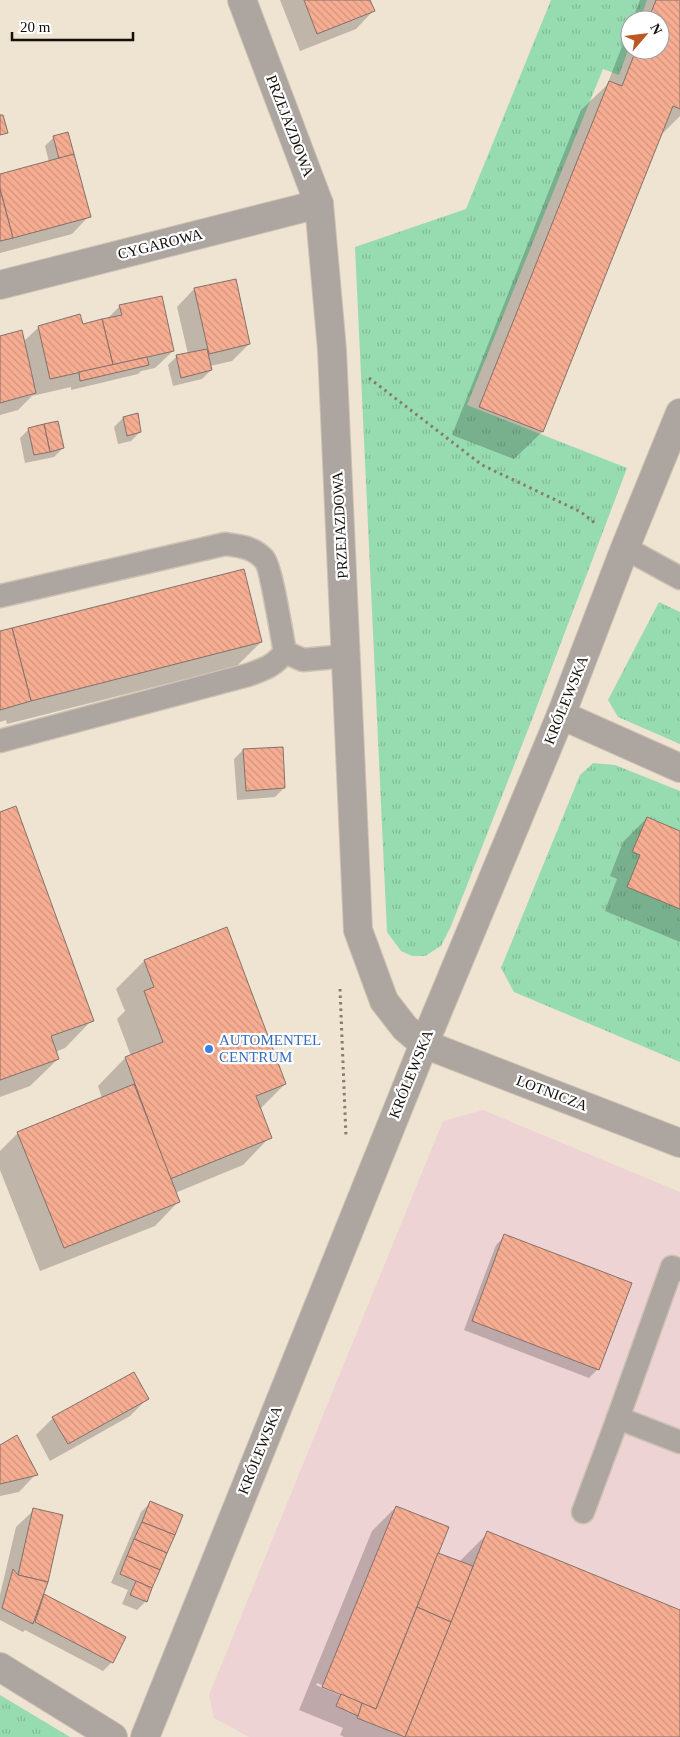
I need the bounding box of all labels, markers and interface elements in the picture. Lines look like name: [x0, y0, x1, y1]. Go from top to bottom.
scale bar: [12, 10, 134, 42]
north arrow: [620, 10, 670, 60]
text: 20 m: [20, 19, 51, 35]
text: N: [647, 21, 665, 37]
street label: PRZEJAZDOWA: [263, 73, 317, 179]
street label: CYGAROWA: [116, 226, 204, 262]
street label: PRZEJAZDOWA: [329, 471, 351, 579]
street label: KRÓLEWSKA: [541, 653, 591, 747]
street label: KRÓLEWSKA: [386, 1027, 436, 1121]
place label: AUTOMENTEL CENTRUM: [219, 1032, 321, 1065]
marker: AUTOMENTEL CENTRUM: [203, 1043, 215, 1055]
street label: LOTNICZA: [514, 1072, 590, 1114]
street label: KRÓLEWSKA: [235, 1403, 285, 1497]

